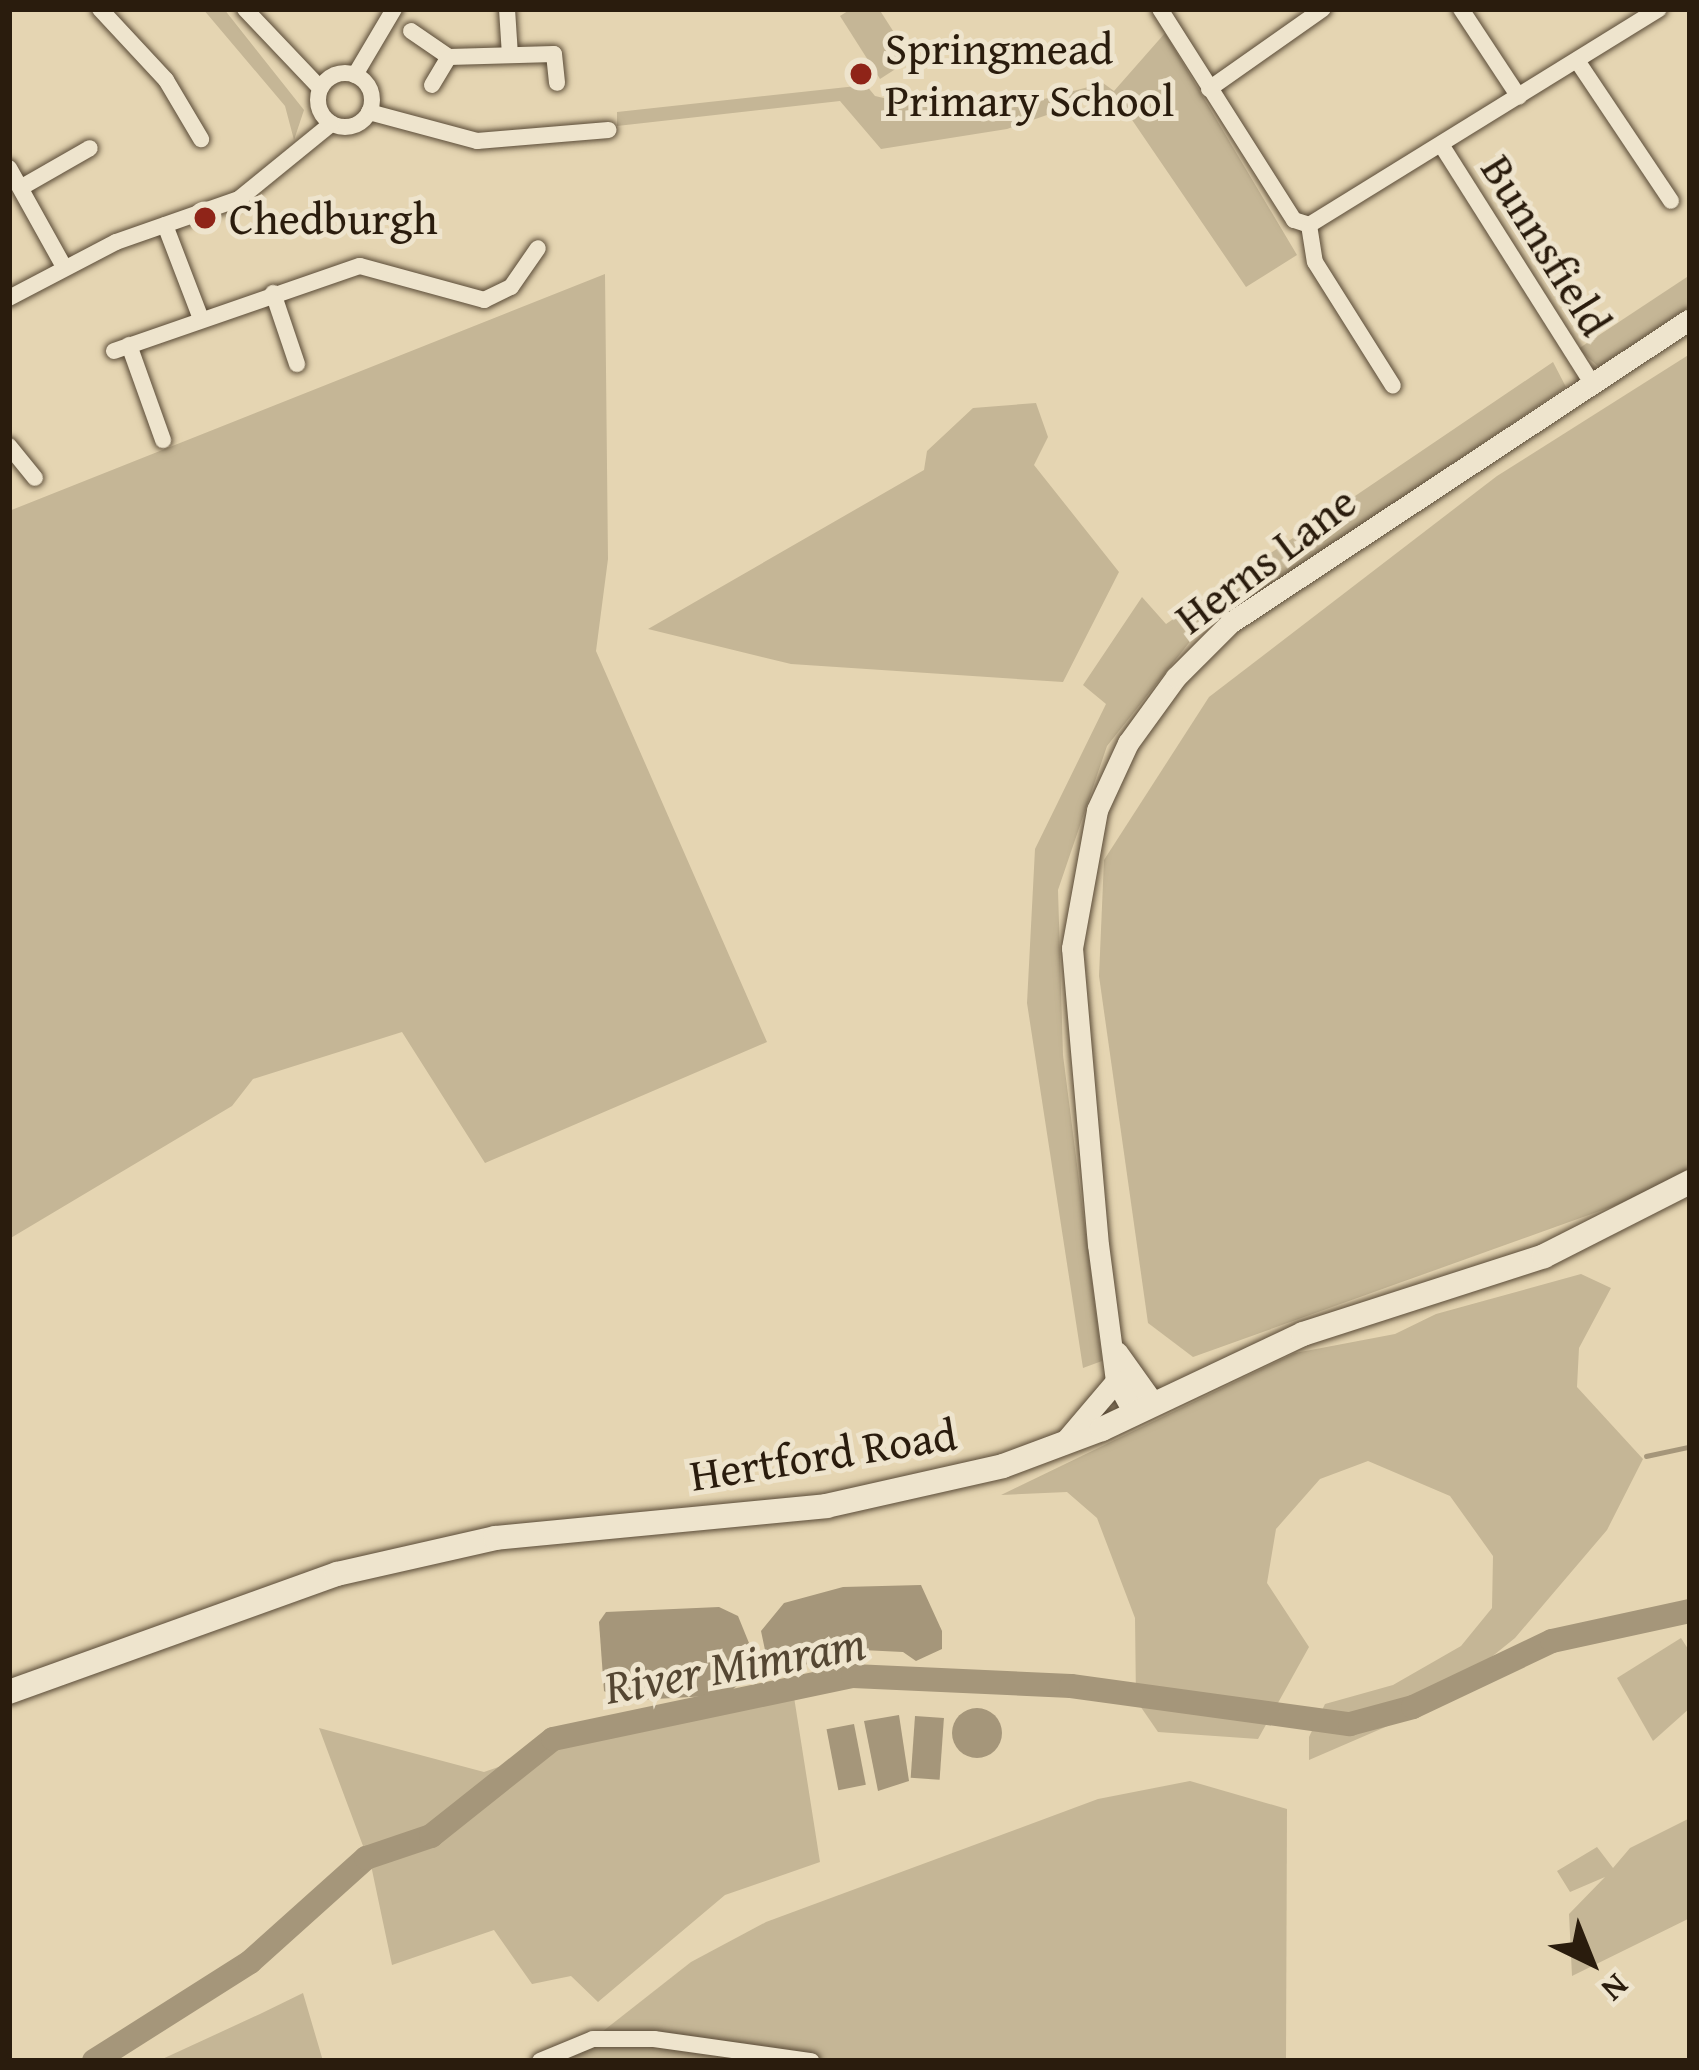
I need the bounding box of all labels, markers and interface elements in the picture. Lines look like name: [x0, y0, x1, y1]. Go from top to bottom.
place label: Springmead Primary School: [885, 21, 1174, 127]
marker: Springmead Primary School: [848, 61, 874, 87]
street label: Bunnsfield: [1470, 145, 1624, 345]
place label: Chedburgh: [229, 191, 438, 245]
marker: Chedburgh: [192, 205, 218, 231]
street label: Herns Lane: [1164, 474, 1366, 644]
street label: Hertford Road: [686, 1406, 960, 1502]
water label: River Mimram: [600, 1613, 870, 1715]
north arrow: [1531, 1902, 1651, 2022]
text: N: [1591, 1963, 1640, 2013]

